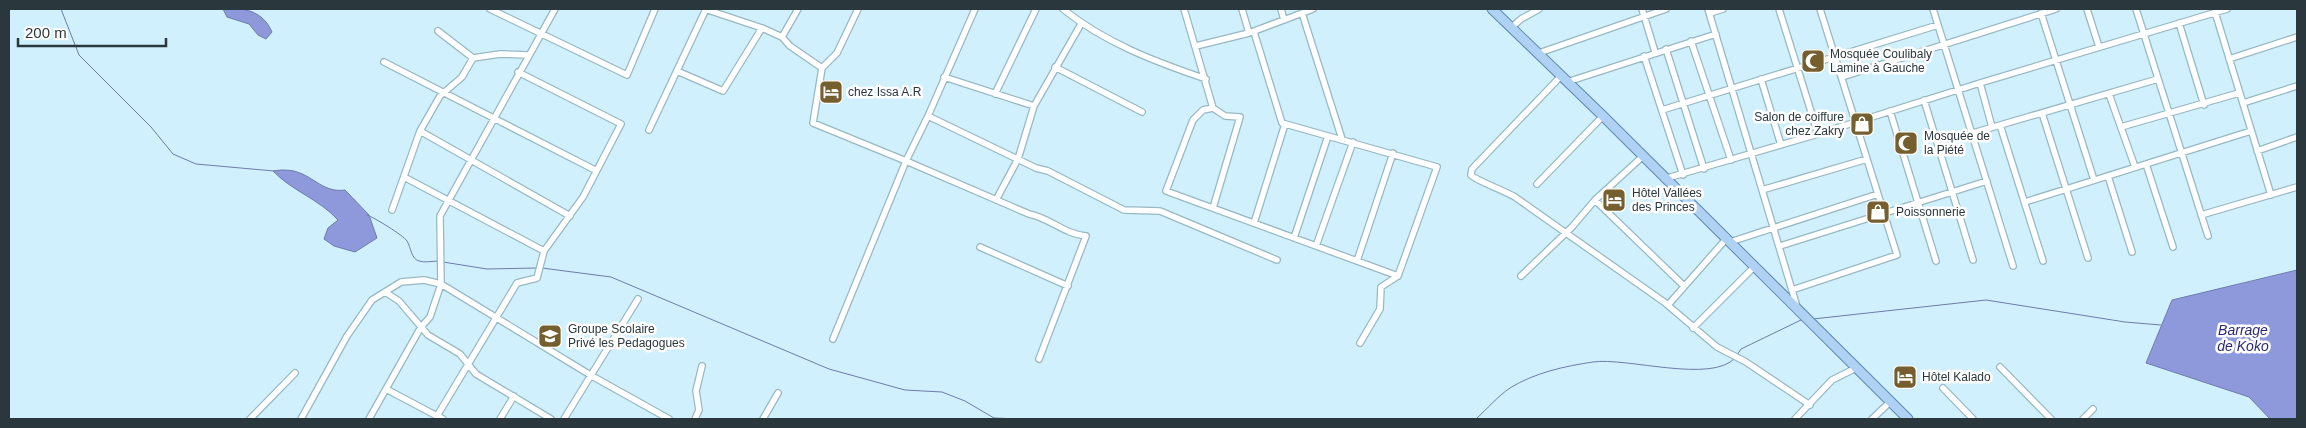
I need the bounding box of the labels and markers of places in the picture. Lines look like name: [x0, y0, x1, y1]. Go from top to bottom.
place label: Mosquée Coulibaly Lamine à Gauche: [1830, 47, 1932, 75]
mosque icon: Mosquée Coulibaly Lamine à Gauche: [1800, 48, 1826, 74]
hotel icon: chez Issa A.R: [818, 79, 844, 105]
place label: chez Issa A.R: [848, 85, 922, 99]
place label: Salon de coiffure chez Zakry: [1754, 110, 1844, 138]
shop icon: Salon de coiffure chez Zakry: [1849, 111, 1875, 137]
place label: Mosquée de la Piété: [1924, 129, 1990, 157]
mosque icon: Mosquée de la Piété: [1893, 130, 1919, 156]
place label: Hôtel Vallées des Princes: [1632, 186, 1702, 214]
hotel icon: Hôtel Vallées des Princes: [1601, 187, 1627, 213]
shop icon: Poissonnerie: [1865, 199, 1891, 225]
place label: Poissonnerie: [1896, 205, 1966, 219]
place label: Groupe Scolaire Privé les Pedagogues: [568, 322, 685, 350]
school or university icon: Groupe Scolaire Privé les Pedagogues: [537, 323, 563, 349]
hotel icon: Hôtel Kalado: [1892, 364, 1918, 390]
place label: Hôtel Kalado: [1922, 370, 1991, 384]

